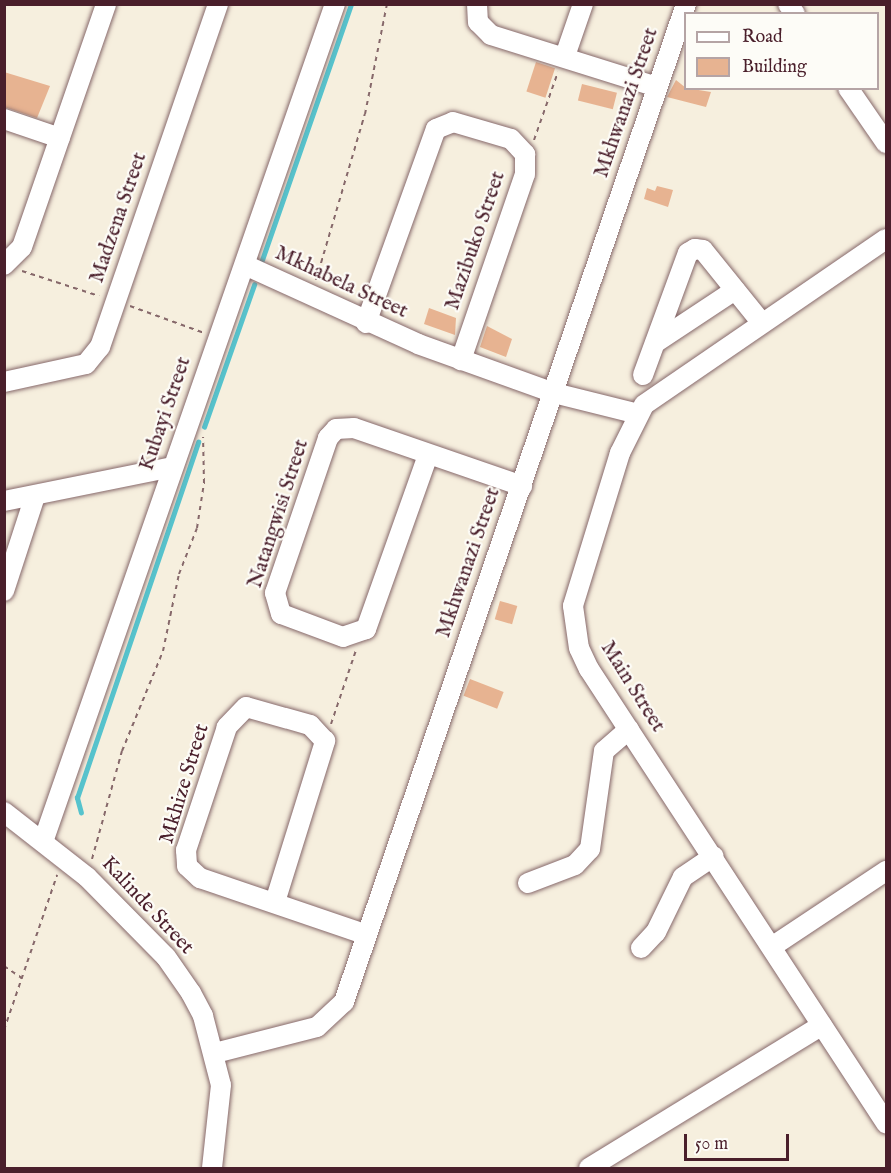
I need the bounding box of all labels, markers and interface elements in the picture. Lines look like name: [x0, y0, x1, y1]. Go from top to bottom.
legend: [684, 12, 879, 90]
street label: Mkhwanazi Street: [590, 25, 664, 181]
text: Road: [742, 26, 783, 49]
text: Building: [742, 56, 807, 79]
street label: Madzena Street: [85, 149, 153, 287]
street label: Mazibuko Street: [440, 168, 512, 314]
street label: Mkhabela Street: [271, 241, 411, 325]
street label: Kubayi Street: [135, 354, 197, 474]
street label: Natangwisi Street: [243, 436, 315, 592]
street label: Mkhwanazi Street: [432, 485, 506, 641]
street label: Main Street: [594, 637, 670, 737]
street label: Mkhize Street: [155, 721, 215, 847]
street label: Kalinde Street: [95, 852, 199, 960]
scale bar: [687, 1122, 792, 1160]
text: 50 m: [695, 1133, 728, 1156]

